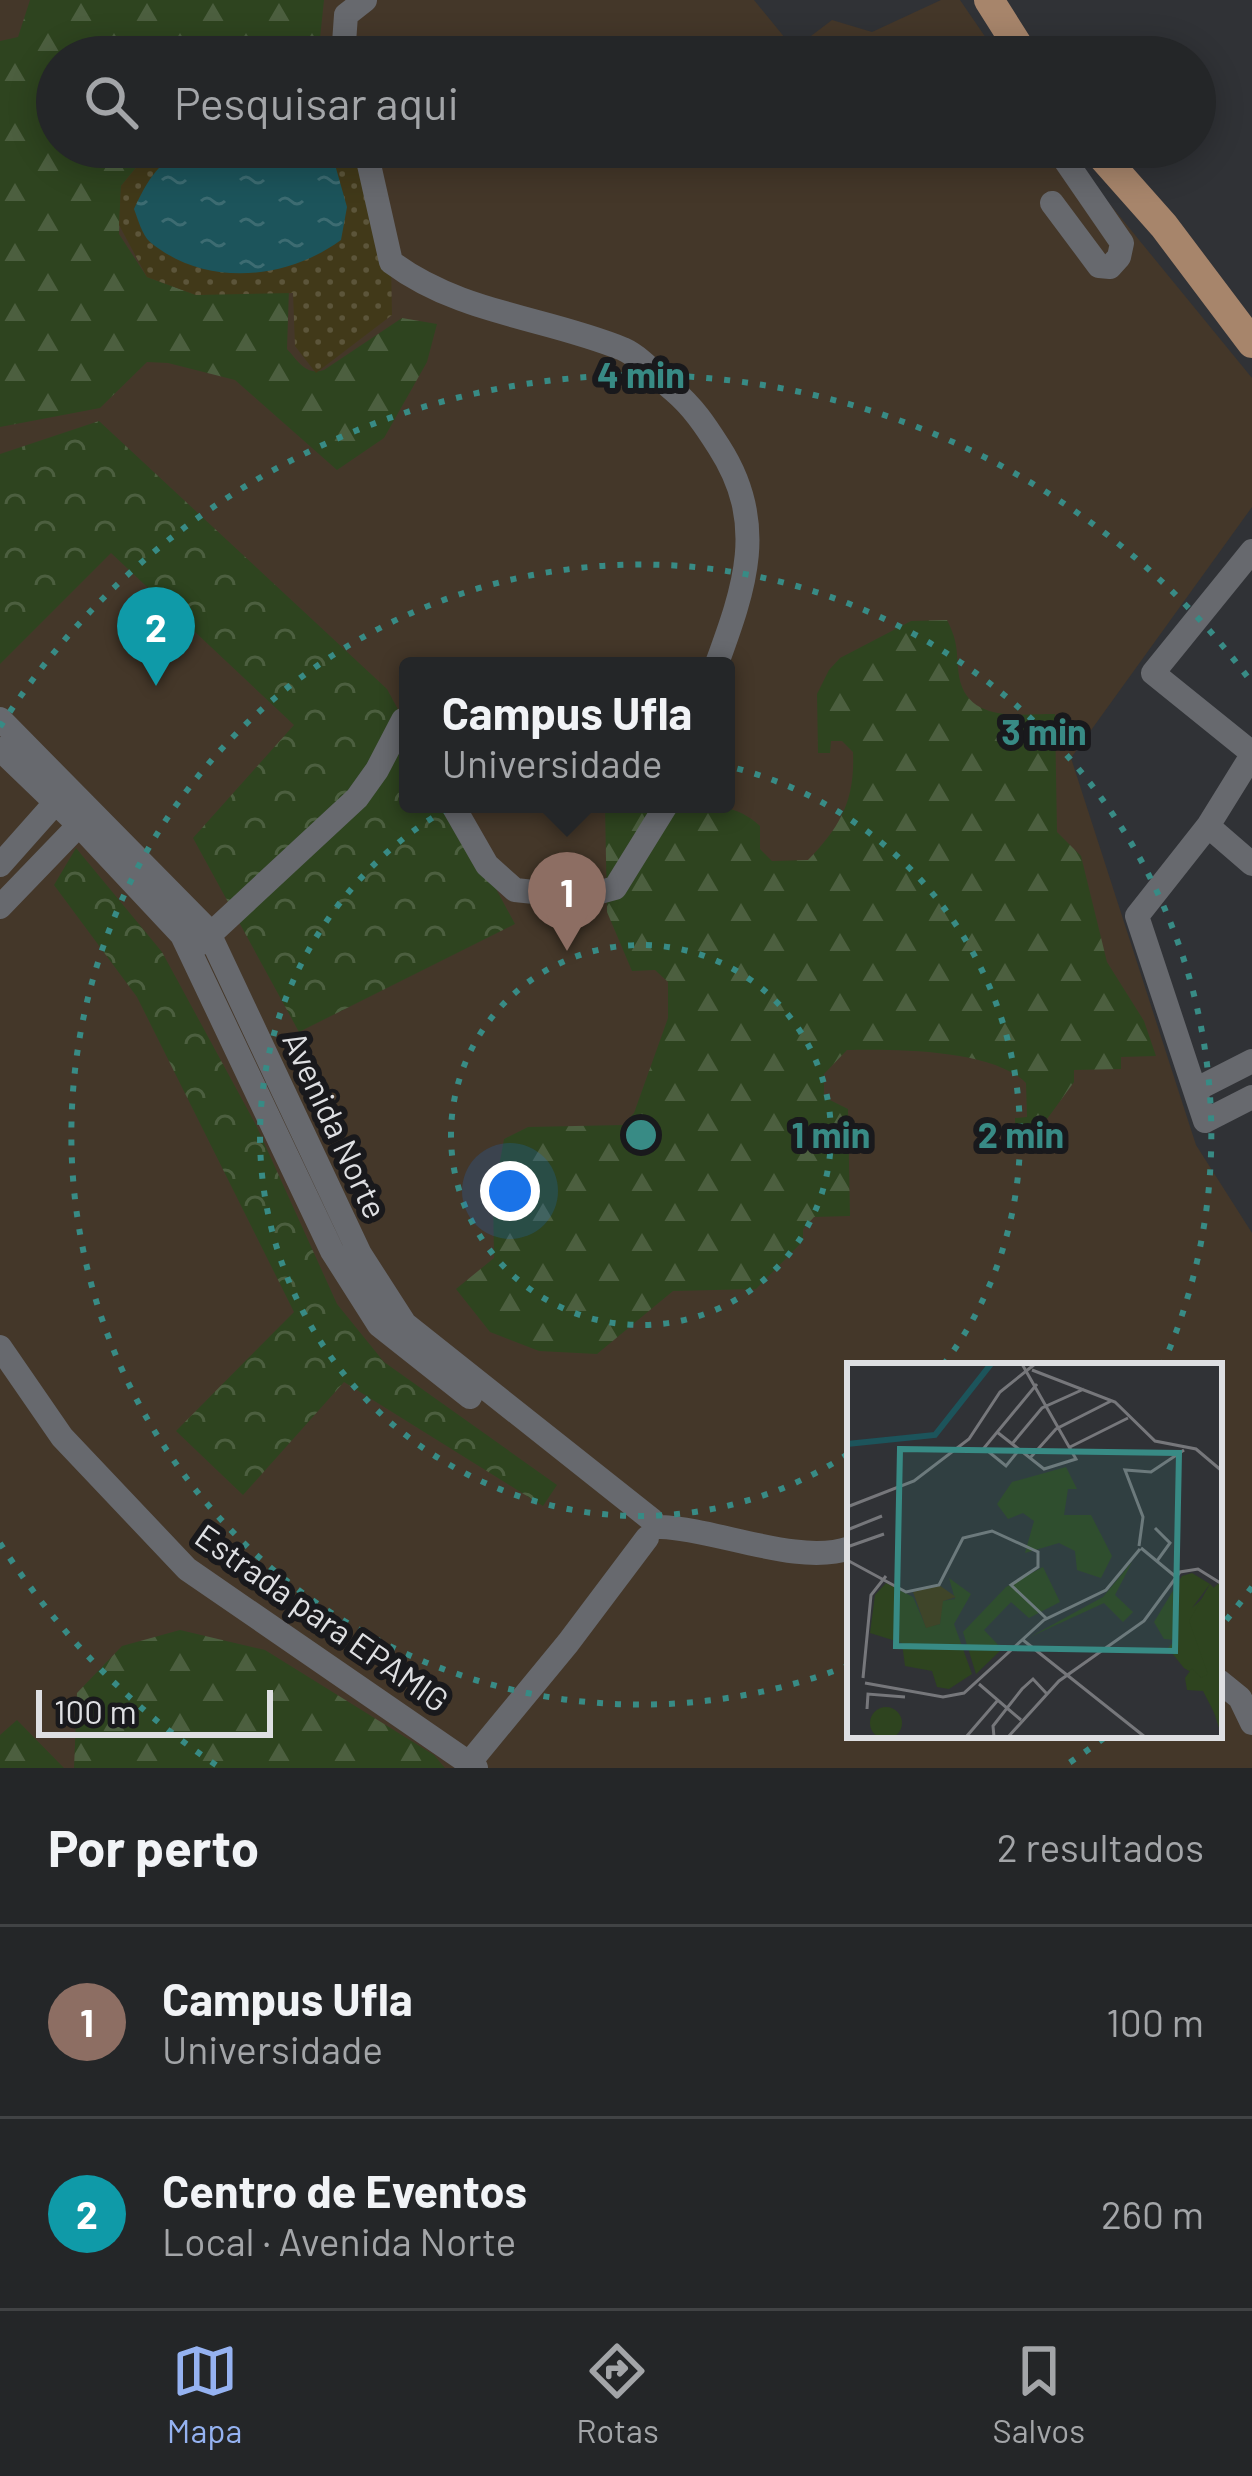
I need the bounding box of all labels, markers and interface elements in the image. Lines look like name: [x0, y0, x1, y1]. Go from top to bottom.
search box: [36, 36, 1216, 168]
icon: search: [78, 69, 144, 135]
text: Pesquisar aqui: [174, 75, 459, 129]
text: 4 min: [597, 352, 685, 395]
pin: 2: [117, 587, 195, 686]
popup: [399, 657, 735, 813]
text: Campus Ufla: [442, 685, 692, 739]
text: 3 min: [1001, 709, 1087, 752]
text: Universidade: [442, 739, 663, 786]
pin: 1: [528, 852, 606, 951]
street label: Avenida Norte: [275, 1025, 397, 1224]
text: 1 min: [792, 1112, 870, 1155]
text: 2 min: [978, 1112, 1064, 1155]
centre of rings: [620, 1114, 662, 1156]
your location: [480, 1161, 540, 1221]
inset map: [847, 1363, 1222, 1738]
street label: Estrada para EPAMIG: [188, 1515, 457, 1720]
scale bar: [36, 1684, 273, 1737]
text: 100 m: [54, 1691, 137, 1731]
text: Por perto: [48, 1816, 259, 1877]
text: 2 resultados: [997, 1823, 1204, 1870]
text: Campus Ufla: [162, 1971, 413, 2025]
text: 1: [80, 1998, 94, 2045]
text: 100 m: [1106, 1998, 1204, 2045]
text: Universidade: [162, 2025, 383, 2072]
text: Centro de Eventos: [162, 2163, 527, 2217]
text: 2: [76, 2190, 98, 2237]
text: 260 m: [1101, 2190, 1204, 2237]
text: Local · Avenida Norte: [162, 2217, 516, 2264]
tab: Mapa: [167, 2338, 242, 2450]
tab: Rotas: [576, 2338, 659, 2450]
tab: Salvos: [992, 2338, 1085, 2450]

